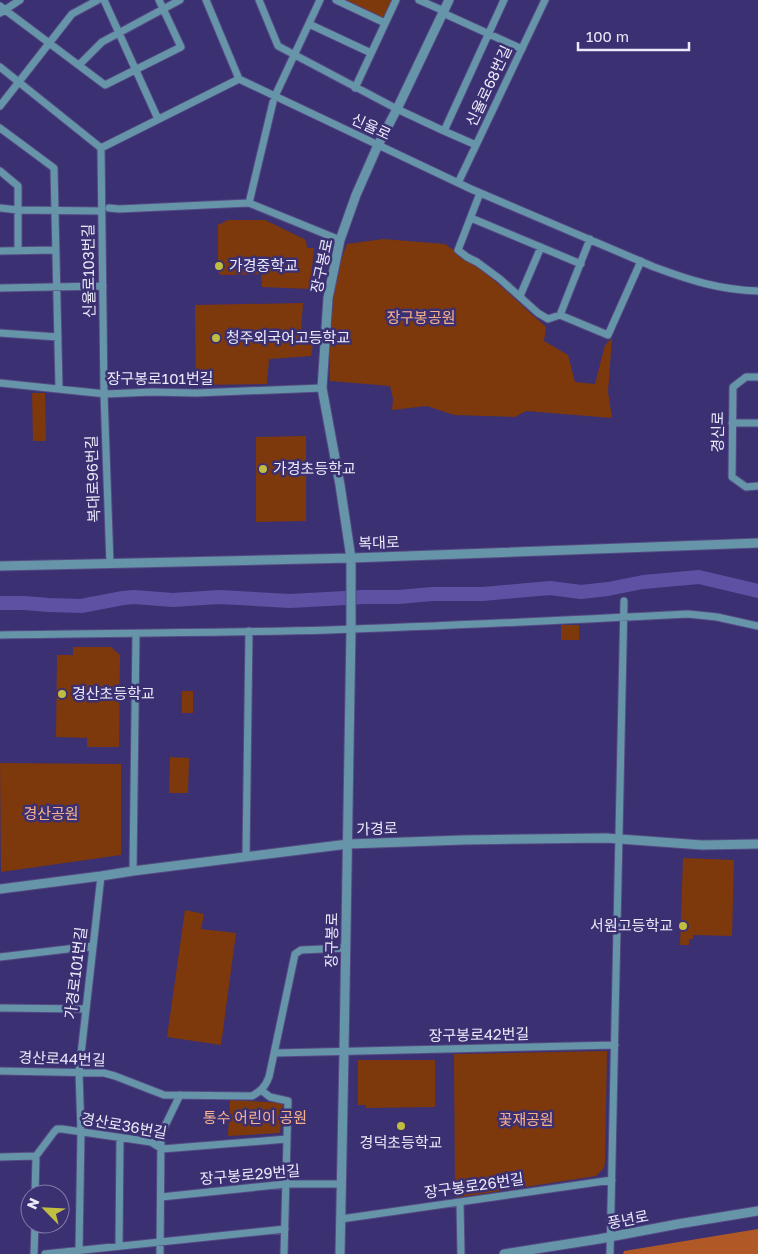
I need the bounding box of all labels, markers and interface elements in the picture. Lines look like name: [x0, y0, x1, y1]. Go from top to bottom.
scale bar: [578, 20, 689, 52]
text: 100 m: [586, 27, 629, 45]
street label: 신율로68번길: [462, 42, 515, 129]
street label: 신율로: [349, 109, 394, 143]
street label: 신율로103번길: [78, 224, 98, 318]
street label: 장구봉로: [306, 237, 336, 295]
place label: 가경중학교: [229, 256, 298, 274]
marker: 가경중학교: [213, 260, 225, 272]
park label: 장구봉공원: [386, 308, 456, 326]
place label: 청주외국어고등학교: [226, 328, 350, 346]
marker: 청주외국어고등학교: [210, 332, 222, 344]
street label: 장구봉로101번길: [107, 369, 213, 387]
street label: 경신로: [708, 411, 726, 453]
street label: 복대로96번길: [81, 435, 103, 523]
place label: 가경초등학교: [273, 459, 356, 477]
marker: 가경초등학교: [257, 463, 269, 475]
street label: 복대로: [358, 532, 400, 552]
place label: 경산초등학교: [72, 684, 155, 702]
marker: 경산초등학교: [56, 688, 68, 700]
park label: 경산공원: [23, 804, 79, 822]
street label: 가경로: [356, 818, 398, 838]
street label: 장구봉로: [322, 912, 340, 968]
place label: 서원고등학교: [590, 916, 673, 934]
marker: 서원고등학교: [677, 920, 689, 932]
street label: 가경로101번길: [60, 926, 90, 1020]
street label: 장구봉로42번길: [429, 1024, 529, 1044]
street label: 경산로44번길: [18, 1047, 106, 1069]
park label: 통수 어린이 공원: [203, 1108, 307, 1126]
street label: 경산로36번길: [80, 1109, 169, 1141]
park label: 꽃재공원: [498, 1110, 554, 1128]
marker: 경덕초등학교: [395, 1120, 407, 1132]
place label: 경덕초등학교: [360, 1133, 442, 1151]
street label: 장구봉로29번길: [199, 1161, 301, 1187]
street label: 장구봉로26번길: [423, 1169, 525, 1201]
north arrow: [20, 1184, 70, 1234]
text: N: [23, 1195, 43, 1212]
street label: 풍년로: [606, 1206, 650, 1232]

